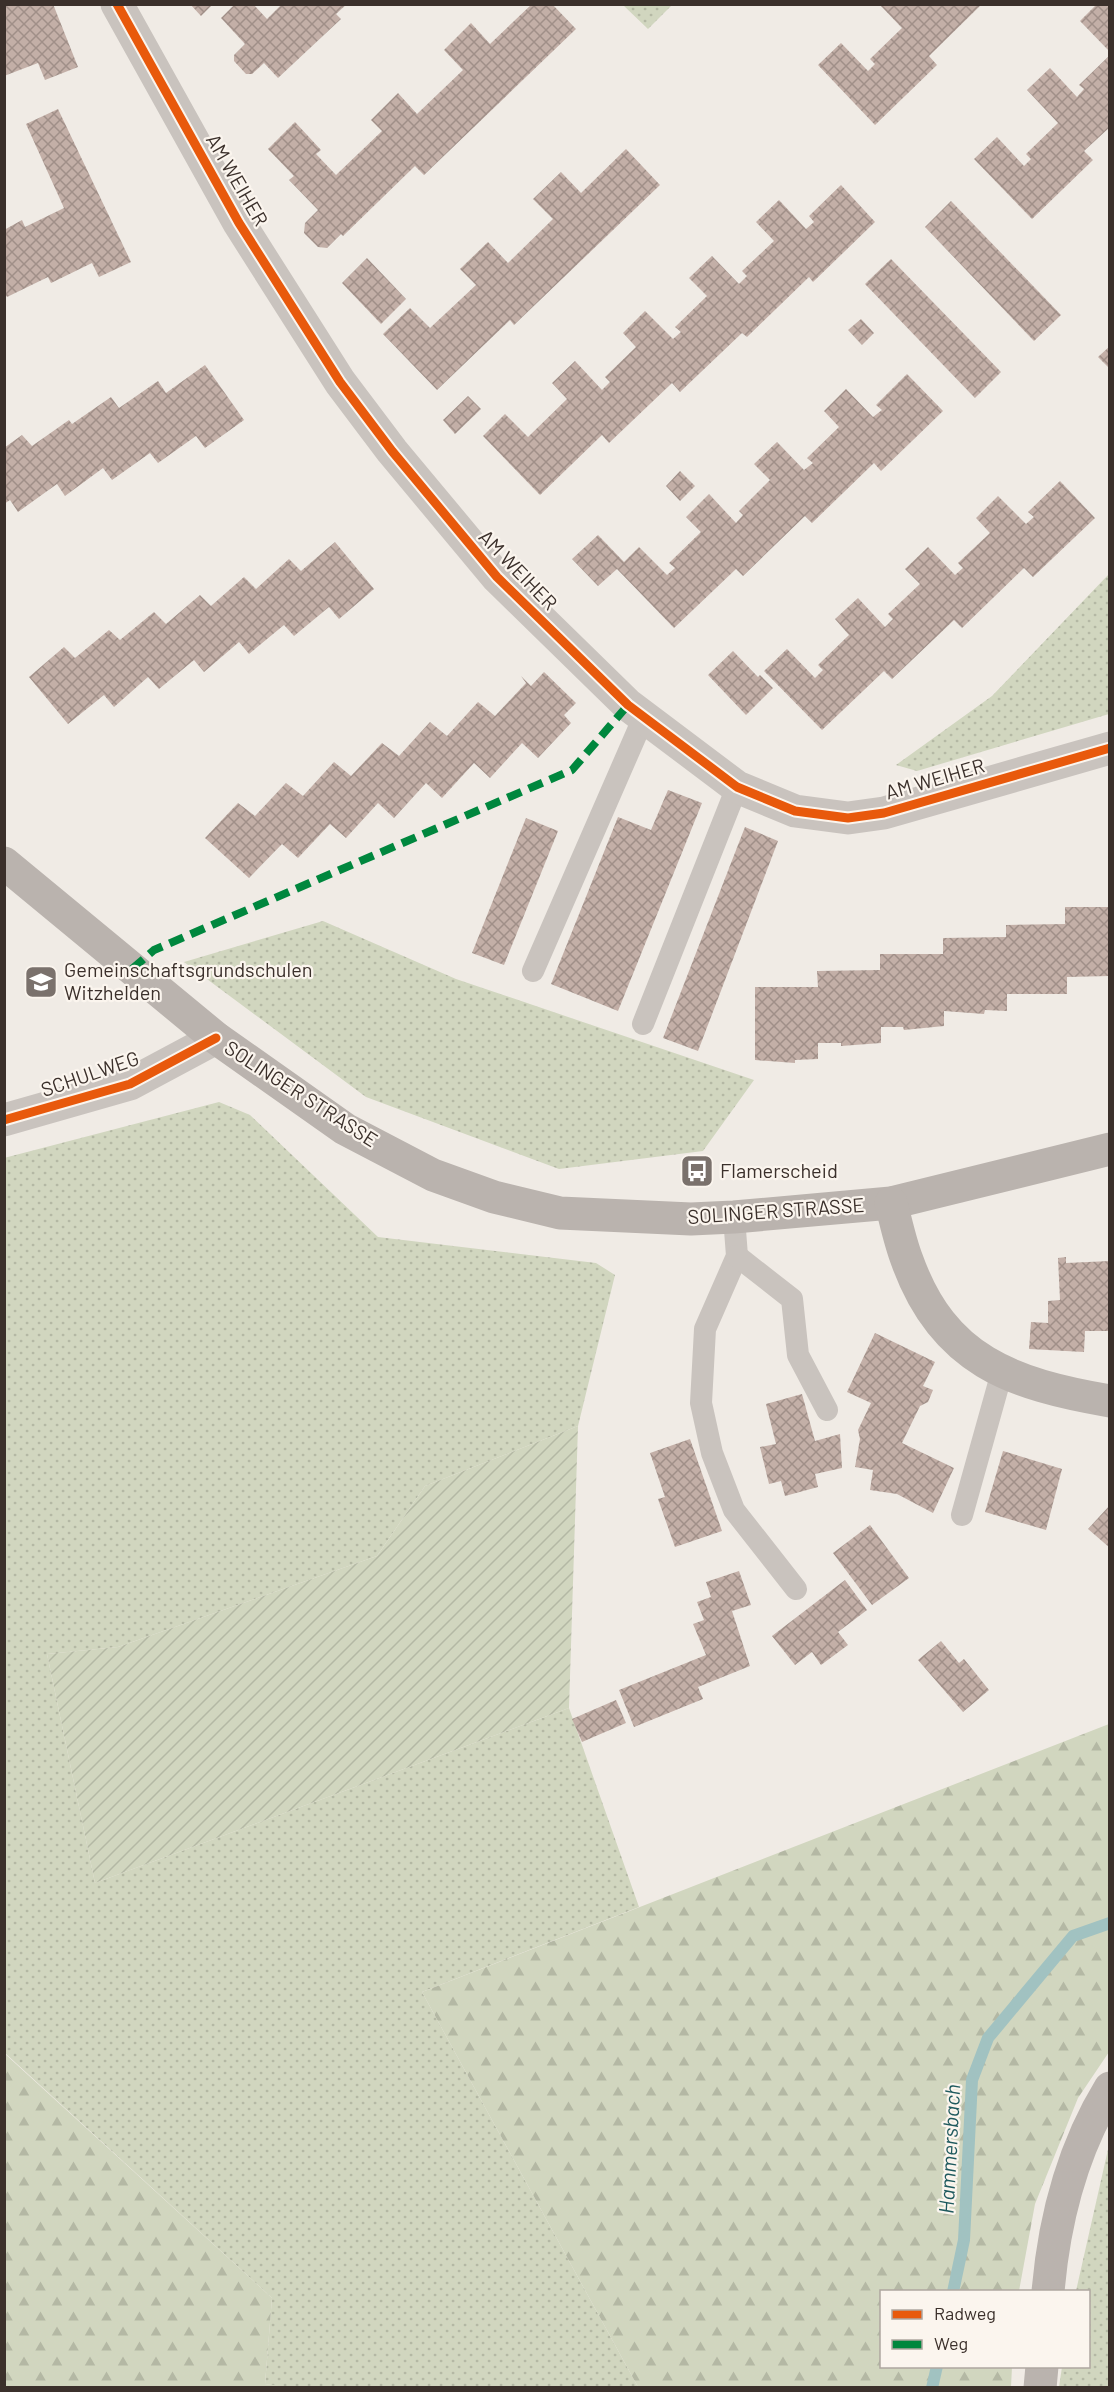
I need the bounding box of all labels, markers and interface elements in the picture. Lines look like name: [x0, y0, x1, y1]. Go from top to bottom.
street label: AM WEIHER: [202, 129, 274, 230]
street label: AM WEIHER: [475, 524, 563, 614]
street label: AM WEIHER: [882, 752, 987, 804]
place label: Gemeinschaftsgrundschulen Witzhelden: [64, 957, 313, 1004]
school or university icon: Gemeinschaftsgrundschulen Witzhelden: [23, 964, 59, 1000]
street label: SOLINGER STRASSE: [221, 1035, 382, 1152]
street label: SCHULWEG: [37, 1045, 142, 1101]
bus stop icon: Flamerscheid: [679, 1153, 715, 1189]
place label: Flamerscheid: [720, 1158, 838, 1182]
street label: SOLINGER STRASSE: [687, 1192, 865, 1228]
water label: Hammersbach: [933, 2083, 964, 2214]
legend: [880, 2290, 1090, 2368]
text: Radweg: [934, 2302, 996, 2324]
text: Weg: [934, 2332, 968, 2354]

